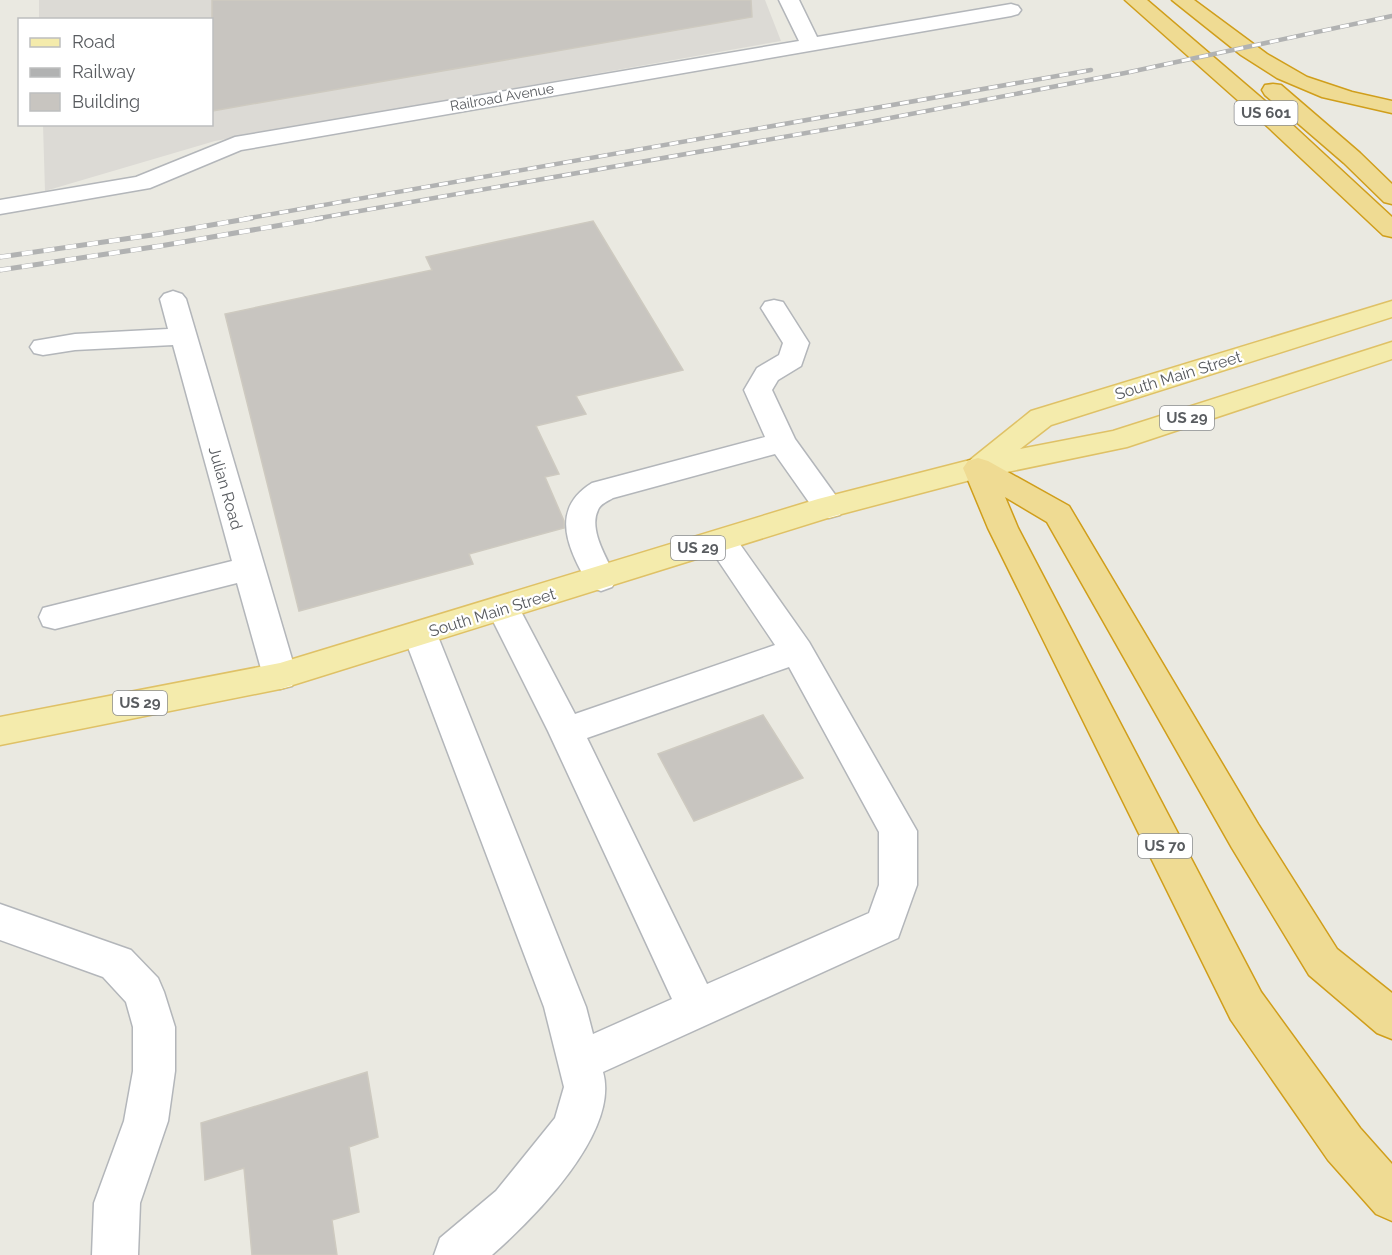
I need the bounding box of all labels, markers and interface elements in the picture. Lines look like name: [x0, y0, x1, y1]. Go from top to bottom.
legend: [18, 18, 213, 126]
text: Road: [72, 31, 115, 52]
text: Railway: [72, 61, 136, 82]
street label: Railroad Avenue: [449, 80, 555, 114]
text: Building: [72, 91, 140, 112]
road number: US 601: [1234, 101, 1298, 125]
street label: South Main Street: [1113, 347, 1244, 404]
road number: US 29: [1160, 406, 1214, 430]
street label: Julian Road: [205, 444, 246, 532]
road number: US 29: [671, 536, 725, 560]
street label: South Main Street: [427, 584, 558, 641]
road number: US 29: [113, 691, 167, 715]
road number: US 70: [1138, 834, 1192, 858]

